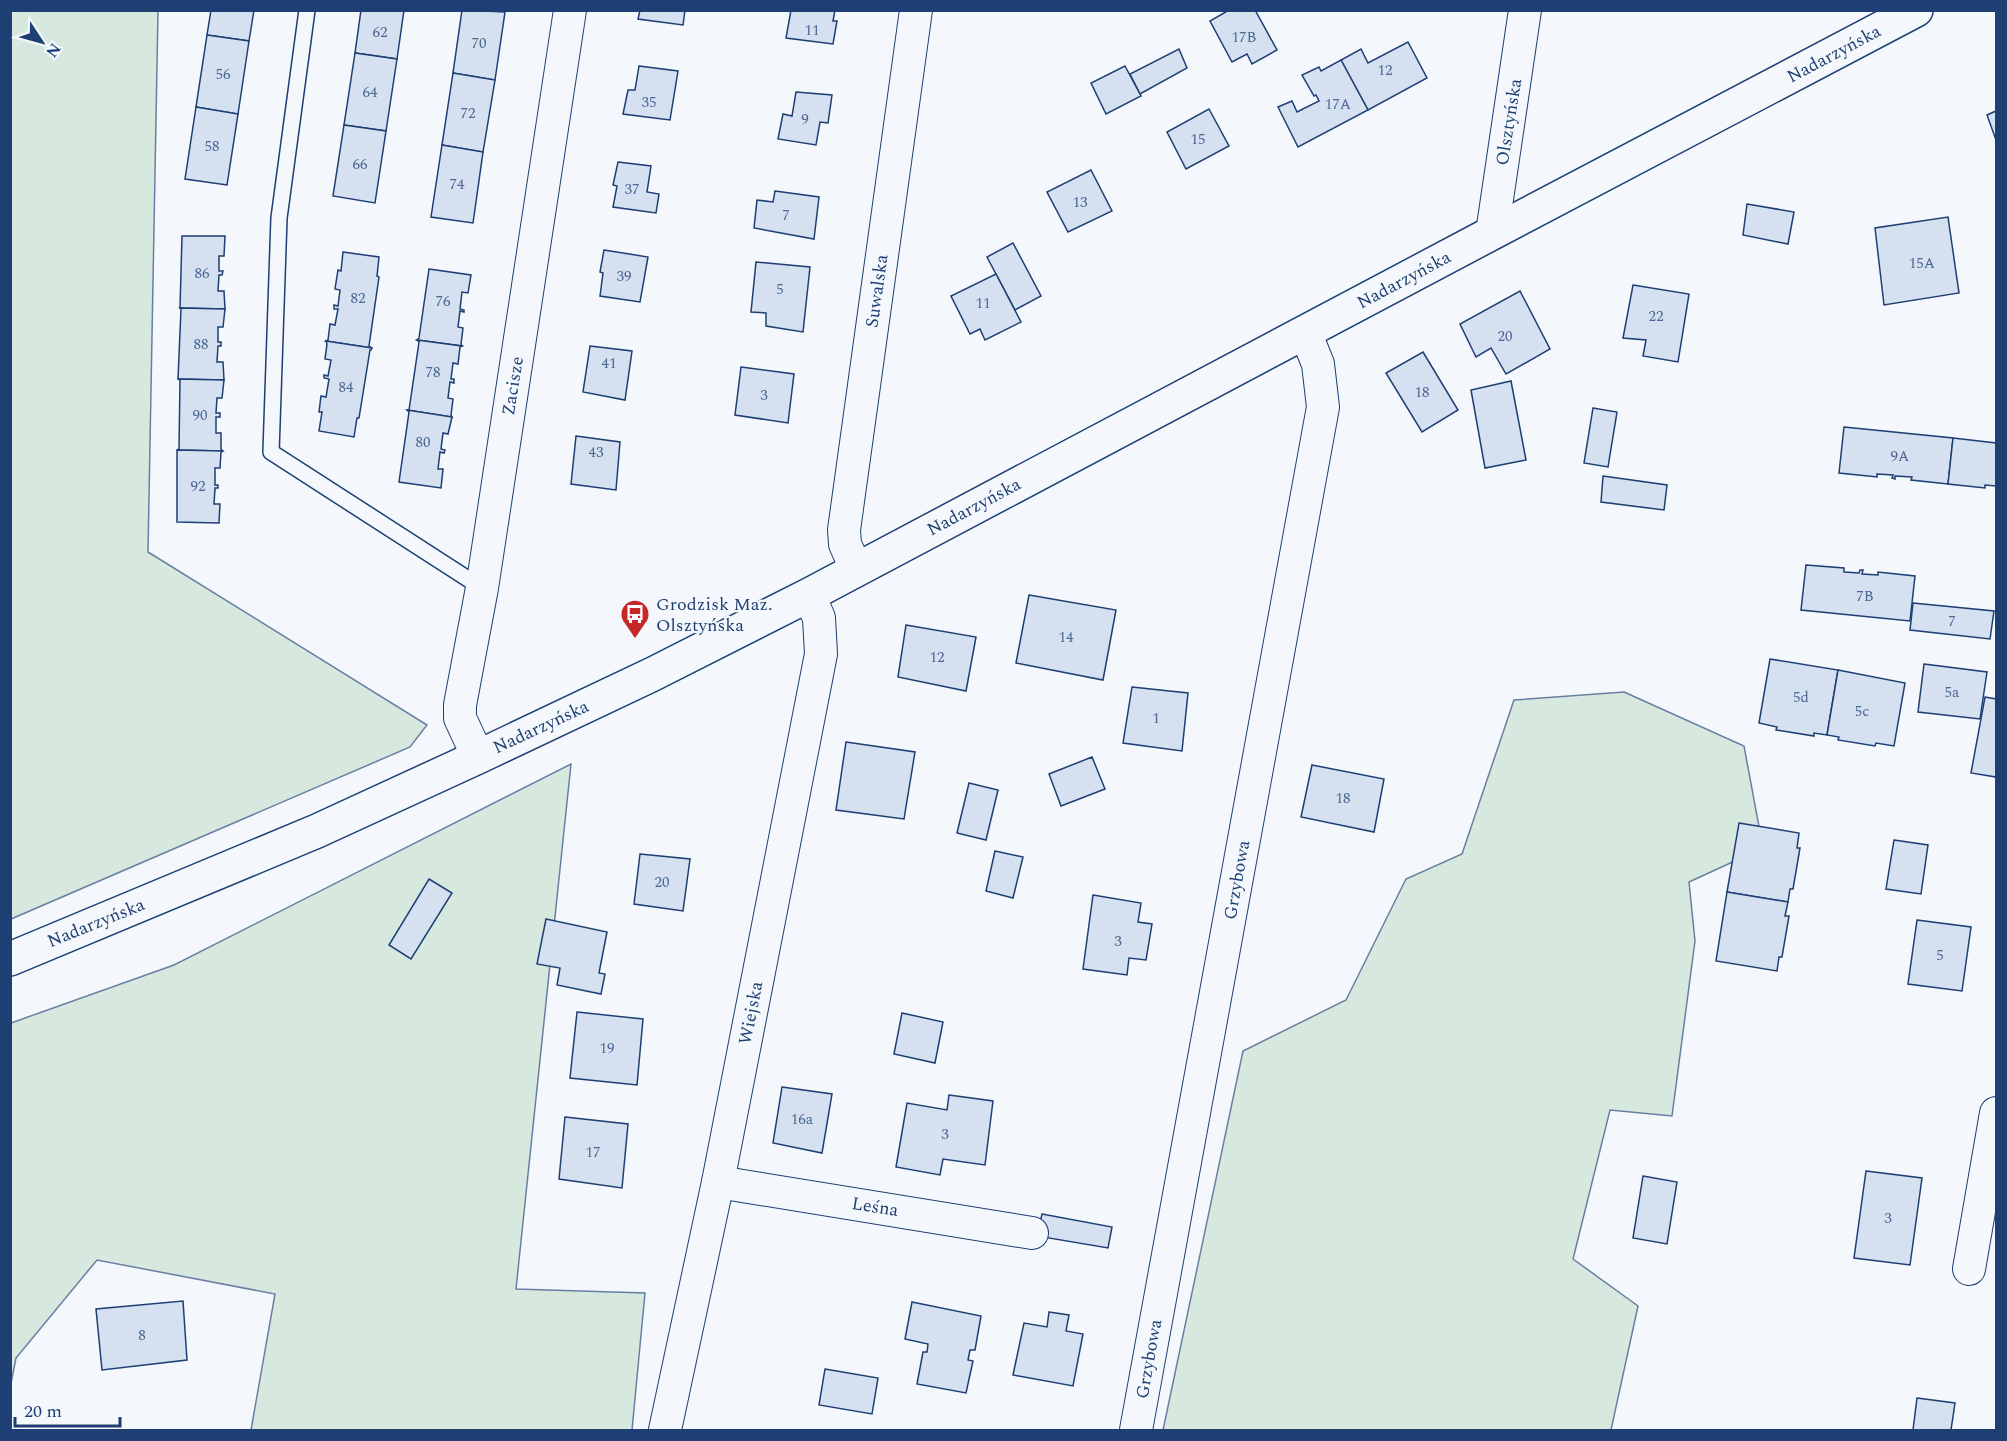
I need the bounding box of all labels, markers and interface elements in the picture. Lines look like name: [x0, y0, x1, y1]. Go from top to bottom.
north arrow: [12, 12, 72, 72]
street label: Nadarzyńska: [1782, 18, 1886, 90]
house number: 11: [804, 19, 820, 42]
house number: 62: [372, 21, 388, 44]
house number: 17B: [1232, 26, 1257, 49]
house number: 70: [471, 32, 487, 55]
text: N: [40, 38, 67, 63]
house number: 12: [1377, 59, 1393, 82]
house number: 56: [215, 63, 231, 86]
street label: Olsztyńska: [1489, 76, 1529, 168]
house number: 64: [362, 81, 378, 104]
house number: 35: [641, 91, 657, 114]
house number: 17A: [1325, 93, 1351, 116]
house number: 72: [460, 102, 476, 125]
house number: 9: [801, 108, 809, 131]
house number: 15: [1190, 128, 1206, 151]
house number: 58: [204, 135, 220, 158]
house number: 66: [352, 153, 368, 176]
house number: 74: [449, 173, 465, 196]
house number: 37: [624, 178, 640, 201]
house number: 13: [1072, 191, 1088, 214]
house number: 7: [782, 204, 790, 227]
street label: Nadarzyńska: [1352, 244, 1456, 316]
house number: 15A: [1909, 252, 1935, 275]
street label: Suwalska: [859, 253, 896, 329]
house number: 86: [194, 262, 210, 285]
house number: 39: [616, 265, 632, 288]
house number: 5: [776, 278, 784, 301]
house number: 82: [350, 287, 366, 310]
house number: 76: [435, 290, 451, 313]
house number: 11: [975, 292, 991, 315]
house number: 22: [1648, 305, 1664, 328]
house number: 20: [1497, 325, 1513, 348]
house number: 88: [193, 333, 209, 356]
house number: 41: [601, 352, 617, 375]
street label: Zacisze: [495, 355, 531, 417]
house number: 78: [425, 361, 441, 384]
house number: 84: [338, 376, 354, 399]
house number: 18: [1414, 381, 1430, 404]
house number: 3: [760, 384, 768, 407]
house number: 90: [192, 404, 208, 427]
house number: 80: [415, 431, 431, 454]
house number: 43: [588, 441, 604, 464]
house number: 9A: [1891, 445, 1909, 468]
street label: Nadarzyńska: [922, 471, 1026, 543]
house number: 92: [190, 475, 206, 498]
house number: 7B: [1856, 585, 1874, 608]
place label: Grodzisk Maz. Olsztyńska: [656, 591, 773, 639]
bus stop icon: Grodzisk Maz. Olsztyńska: [619, 598, 651, 640]
house number: 7: [1948, 610, 1956, 633]
house number: 14: [1058, 626, 1074, 649]
house number: 12: [929, 646, 945, 669]
house number: 5a: [1945, 681, 1960, 704]
house number: 5d: [1793, 686, 1809, 709]
street label: Nadarzyńska: [489, 693, 594, 761]
house number: 5c: [1855, 700, 1869, 723]
house number: 1: [1152, 707, 1160, 730]
house number: 18: [1335, 787, 1351, 810]
street label: Grzybowa: [1217, 838, 1257, 922]
house number: 20: [654, 871, 670, 894]
street label: Nadarzyńska: [43, 891, 149, 955]
house number: 3: [1114, 930, 1122, 953]
house number: 5: [1936, 944, 1944, 967]
street label: Wiejska: [732, 979, 770, 1047]
house number: 19: [599, 1037, 615, 1060]
house number: 16a: [791, 1108, 814, 1131]
house number: 3: [941, 1123, 949, 1146]
house number: 17: [585, 1141, 601, 1164]
street label: Leśna: [850, 1190, 901, 1224]
house number: 3: [1884, 1207, 1892, 1230]
street label: Grzybowa: [1129, 1317, 1169, 1401]
house number: 8: [138, 1324, 146, 1347]
scale bar: [15, 1390, 120, 1428]
text: 20 m: [24, 1398, 62, 1425]

